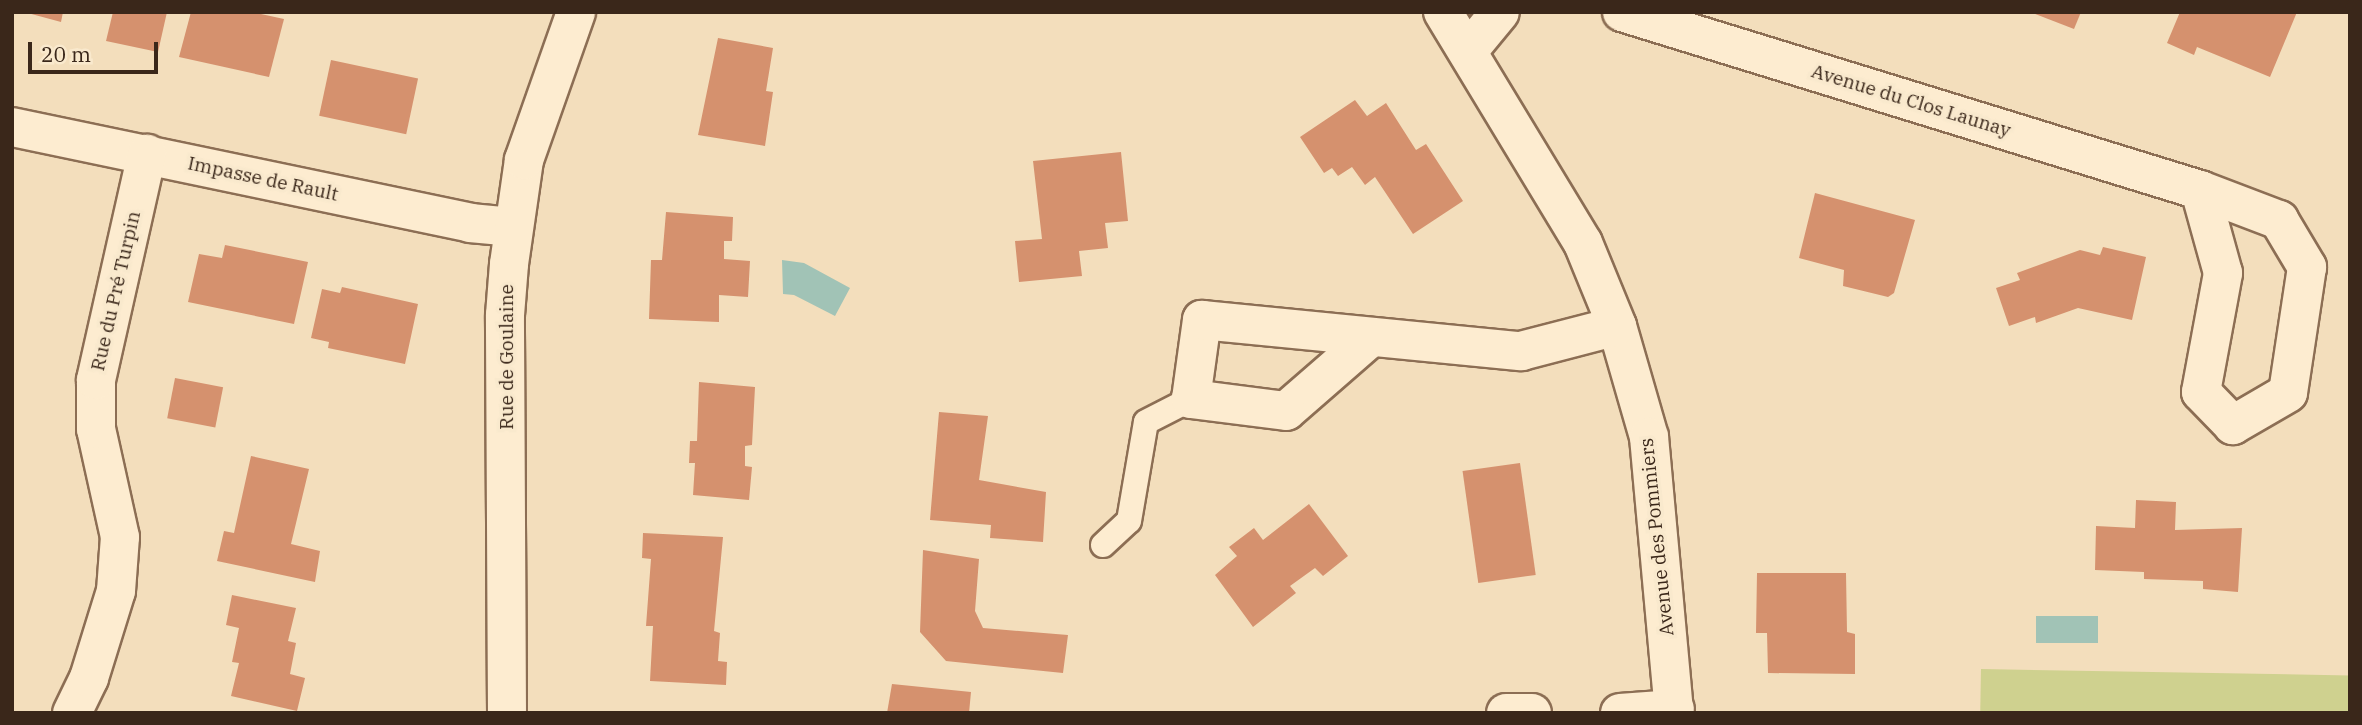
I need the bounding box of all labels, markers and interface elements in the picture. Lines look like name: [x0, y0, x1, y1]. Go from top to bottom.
scale bar: [32, 28, 161, 72]
text: 20 m: [41, 40, 91, 68]
street label: Avenue du Clos Launay: [1809, 60, 2013, 142]
street label: Impasse de Rault: [186, 152, 340, 206]
street label: Rue du Pré Turpin: [87, 209, 145, 373]
street label: Rue de Goulaine: [496, 284, 518, 430]
street label: Avenue des Pommiers: [1635, 437, 1679, 637]

